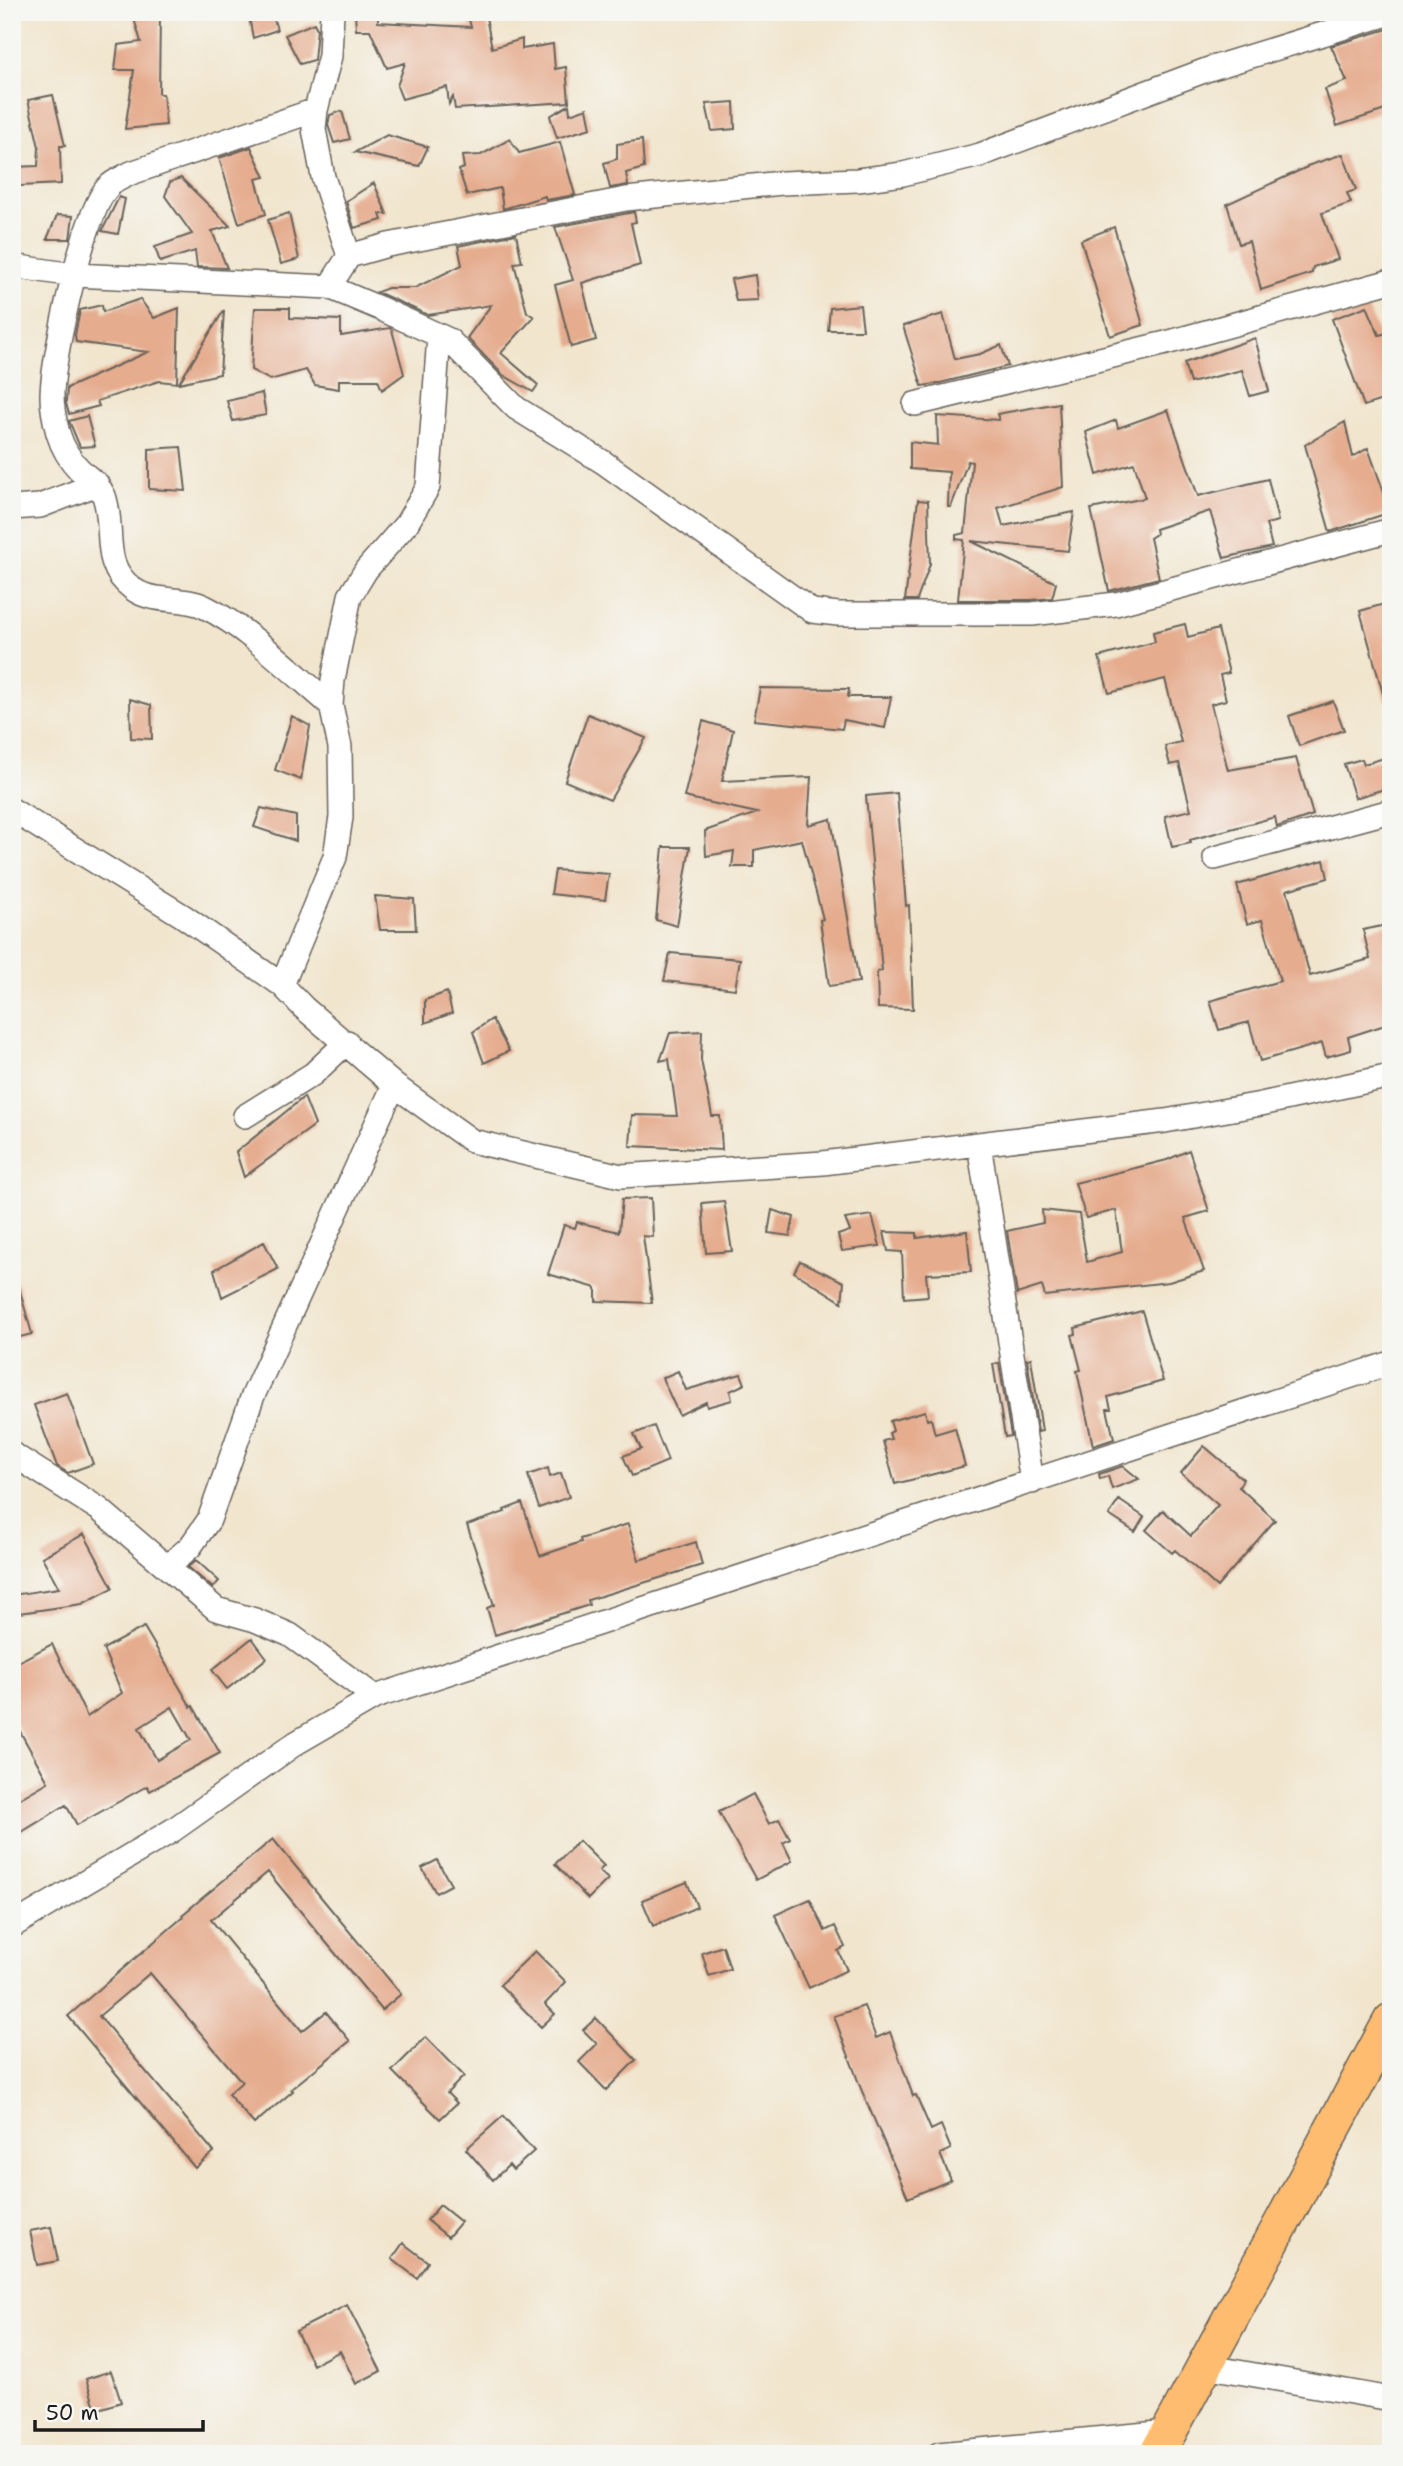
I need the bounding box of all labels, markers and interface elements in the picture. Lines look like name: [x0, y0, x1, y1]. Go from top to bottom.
scale bar: [35, 2389, 203, 2433]
text: 50 m: [46, 2399, 99, 2427]

